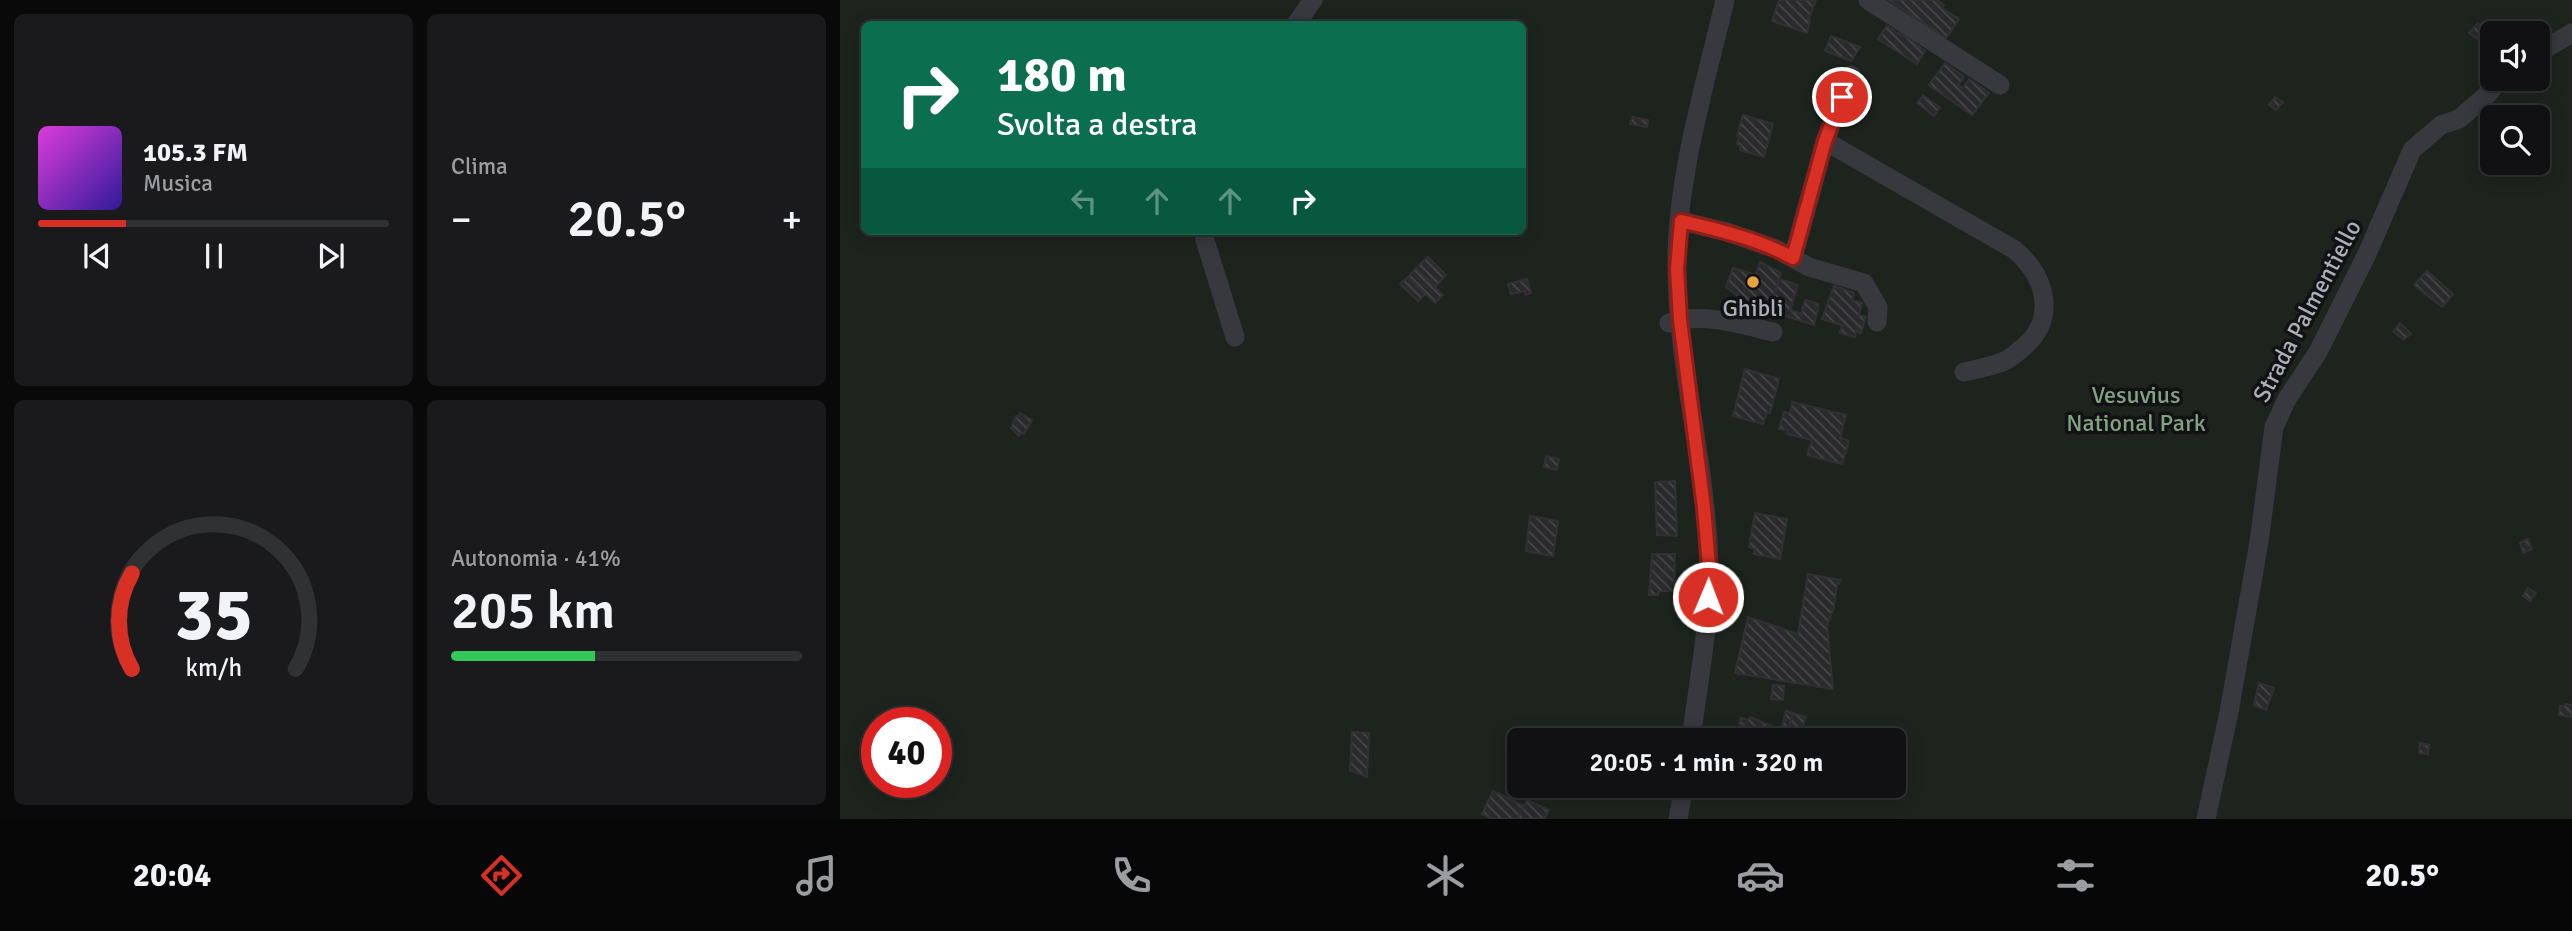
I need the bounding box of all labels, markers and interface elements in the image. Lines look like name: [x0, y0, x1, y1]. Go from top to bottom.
map controls: [2480, 21, 2550, 175]
button: sound: [2480, 21, 2550, 91]
text: 180 m: [997, 45, 1127, 105]
icon: right: [882, 49, 973, 140]
pin: [1812, 67, 1872, 127]
icon: arrive: [1823, 78, 1861, 116]
text: Svolta a destra: [997, 105, 1197, 144]
button: search: [2480, 105, 2550, 175]
text: 105.3 FM: [143, 137, 248, 169]
text: Clima: [451, 152, 508, 181]
text: Musica: [143, 169, 213, 198]
icon: left: [1065, 182, 1103, 220]
icon: ahead: [1138, 182, 1176, 220]
icon: ahead: [1211, 182, 1249, 220]
icon: right: [1284, 182, 1322, 220]
text: 20.5°: [567, 187, 686, 251]
text: −: [451, 196, 472, 243]
text: +: [781, 196, 802, 243]
street label: Strada Palmentiello: [2246, 215, 2368, 407]
icon: previous: [78, 237, 116, 275]
icon: pause: [195, 237, 233, 275]
icon: next: [312, 237, 350, 275]
marker: Ghibli: [1745, 274, 1761, 290]
place label: Ghibli: [1722, 293, 1784, 323]
park label: Vesuvius National Park: [2066, 380, 2206, 438]
text: Autonomia · 41%: [451, 544, 621, 573]
position arrow: [1671, 560, 1745, 634]
text: 35: [174, 571, 253, 660]
text: 205 km: [451, 579, 615, 643]
text: km/h: [185, 651, 242, 682]
speed limit sign: 40: [861, 707, 952, 798]
text: 20:05 · 1 min · 320 m: [1590, 747, 1823, 779]
icon: directions: [477, 851, 526, 900]
icon: music: [792, 851, 841, 900]
icon: phone: [1107, 851, 1156, 900]
icon: climate: [1421, 851, 1470, 900]
icon: car: [1736, 851, 1785, 900]
icon: filters: [2051, 851, 2100, 900]
text: 20:04: [133, 856, 211, 895]
text: 20.5°: [2365, 856, 2439, 895]

